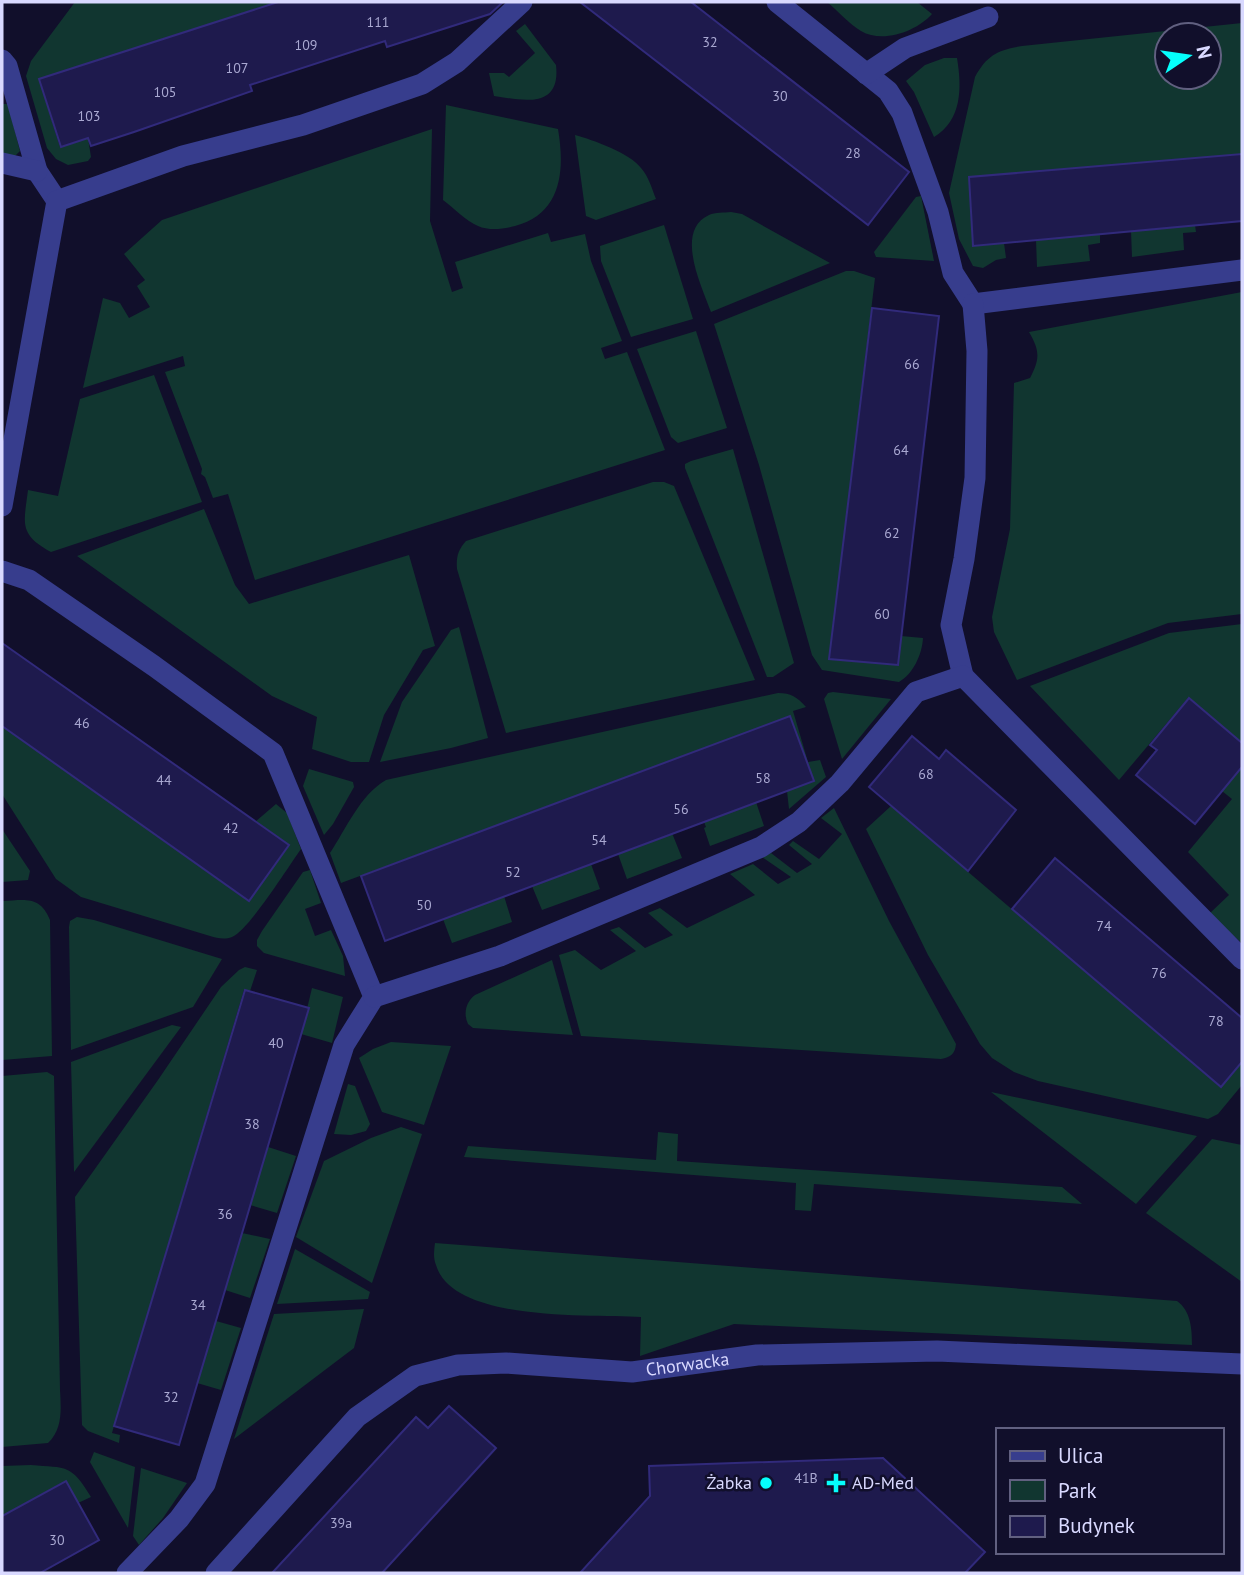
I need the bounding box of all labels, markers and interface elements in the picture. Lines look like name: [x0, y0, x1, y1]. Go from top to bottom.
house number: 111: [367, 13, 389, 31]
north arrow: [1153, 21, 1223, 91]
house number: 32: [702, 33, 718, 51]
house number: 109: [295, 36, 317, 54]
text: N: [1191, 43, 1218, 61]
house number: 107: [226, 59, 248, 77]
house number: 105: [154, 83, 176, 101]
house number: 30: [772, 87, 788, 105]
house number: 103: [78, 107, 100, 125]
house number: 28: [845, 144, 861, 162]
house number: 66: [904, 355, 920, 373]
house number: 64: [893, 441, 909, 459]
house number: 62: [884, 524, 900, 542]
house number: 60: [874, 605, 890, 623]
house number: 46: [74, 714, 90, 732]
house number: 68: [918, 765, 934, 783]
house number: 58: [755, 769, 771, 787]
house number: 44: [156, 771, 172, 789]
house number: 56: [673, 800, 689, 818]
house number: 42: [223, 819, 239, 837]
house number: 54: [591, 831, 607, 849]
house number: 52: [505, 863, 521, 881]
house number: 50: [416, 896, 432, 914]
house number: 74: [1096, 917, 1112, 935]
house number: 76: [1151, 964, 1167, 982]
house number: 78: [1208, 1012, 1224, 1030]
house number: 40: [268, 1034, 284, 1052]
house number: 38: [244, 1115, 260, 1133]
house number: 36: [217, 1205, 233, 1223]
house number: 34: [190, 1296, 206, 1314]
street label: Chorwacka: [644, 1347, 730, 1381]
house number: 32: [163, 1388, 179, 1406]
legend: [996, 1428, 1223, 1554]
text: Ulica: [1058, 1442, 1103, 1469]
house number: 41B: [794, 1469, 818, 1487]
place label: Żabka: [706, 1471, 752, 1494]
place label: AD-Med: [852, 1471, 914, 1494]
marker: AD-Med: [826, 1473, 846, 1493]
marker: Żabka: [758, 1475, 774, 1491]
text: Park: [1058, 1477, 1097, 1504]
text: Budynek: [1058, 1512, 1135, 1539]
house number: 39a: [330, 1514, 352, 1532]
house number: 30: [49, 1531, 65, 1549]

